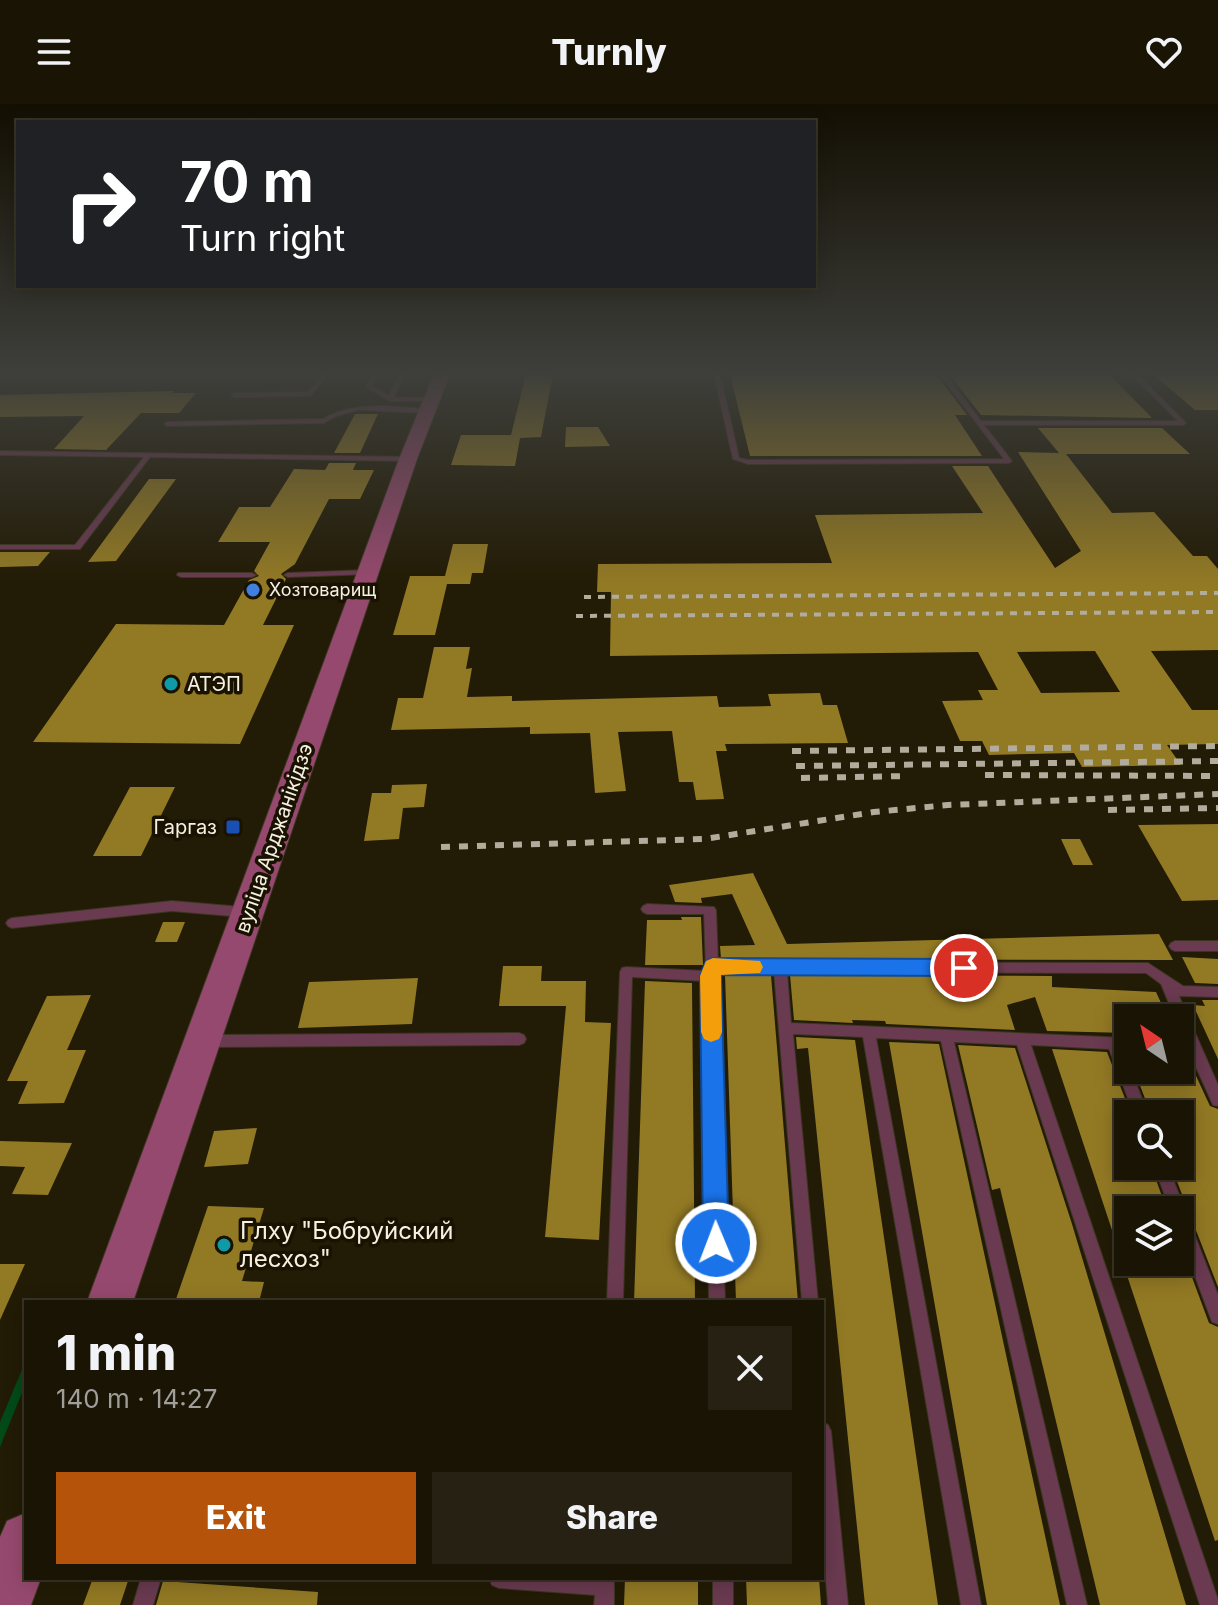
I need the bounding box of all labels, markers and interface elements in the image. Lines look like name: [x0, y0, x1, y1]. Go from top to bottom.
icon: menu: [32, 30, 76, 74]
text: Turnly: [551, 30, 667, 74]
icon: heart: [1142, 30, 1186, 74]
text: 70 m: [180, 148, 314, 216]
icon: right: [48, 152, 152, 256]
text: Turn right: [180, 216, 345, 260]
place label: Хозтоварищ: [269, 579, 376, 600]
marker: Хозтоварищ: [244, 581, 262, 599]
place label: АТЭП: [187, 672, 241, 696]
marker: АТЭП: [162, 675, 180, 693]
street label: вуліца Арджанікідзэ: [230, 740, 318, 936]
place label: Гаргаз: [154, 815, 217, 839]
marker: Гаргаз: [224, 818, 242, 836]
pin: [930, 934, 998, 1002]
icon: arrive: [942, 946, 986, 990]
north arrow: [1114, 1004, 1194, 1084]
map controls: [1114, 1004, 1194, 1276]
button: search: [1114, 1100, 1194, 1180]
button: layers: [1114, 1196, 1194, 1276]
position arrow: [674, 1201, 758, 1285]
place label: Глху "Бобруйский лесхоз": [240, 1216, 453, 1273]
marker: Глху "Бобруйский лесхоз": [215, 1236, 233, 1254]
text: 1 min: [56, 1323, 176, 1382]
button: close: [708, 1326, 792, 1410]
text: 140 m · 14:27: [56, 1383, 217, 1414]
button: Exit: [56, 1472, 416, 1564]
button: Share: [432, 1472, 792, 1564]

